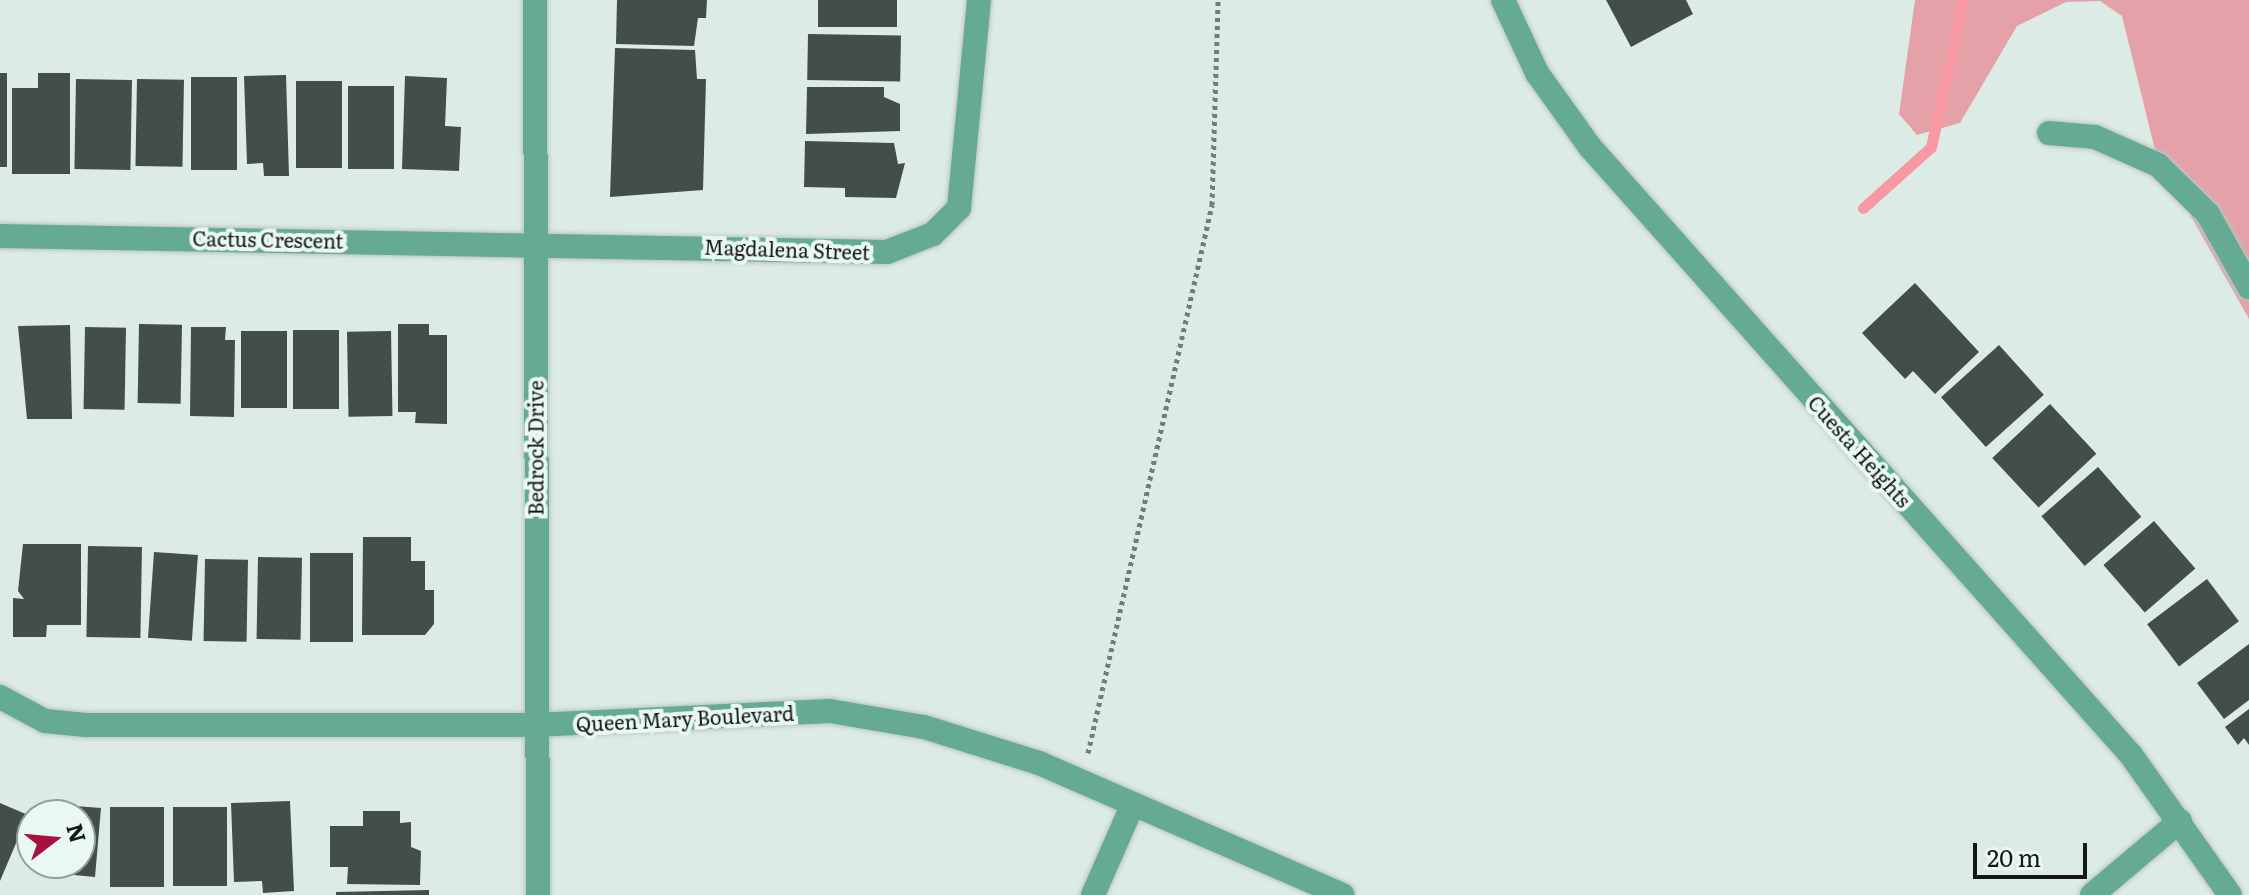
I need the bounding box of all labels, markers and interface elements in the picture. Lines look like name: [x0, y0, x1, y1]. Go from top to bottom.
street label: Cactus Crescent: [192, 226, 344, 252]
street label: Magdalena Street: [704, 234, 870, 264]
street label: Bedrock Drive: [523, 380, 547, 516]
street label: Cuesta Heights: [1804, 390, 1916, 512]
street label: Queen Mary Boulevard: [575, 700, 795, 736]
north arrow: [16, 799, 96, 879]
text: N: [59, 819, 96, 846]
scale bar: [1977, 827, 2091, 877]
text: 20 m: [1987, 839, 2041, 874]

